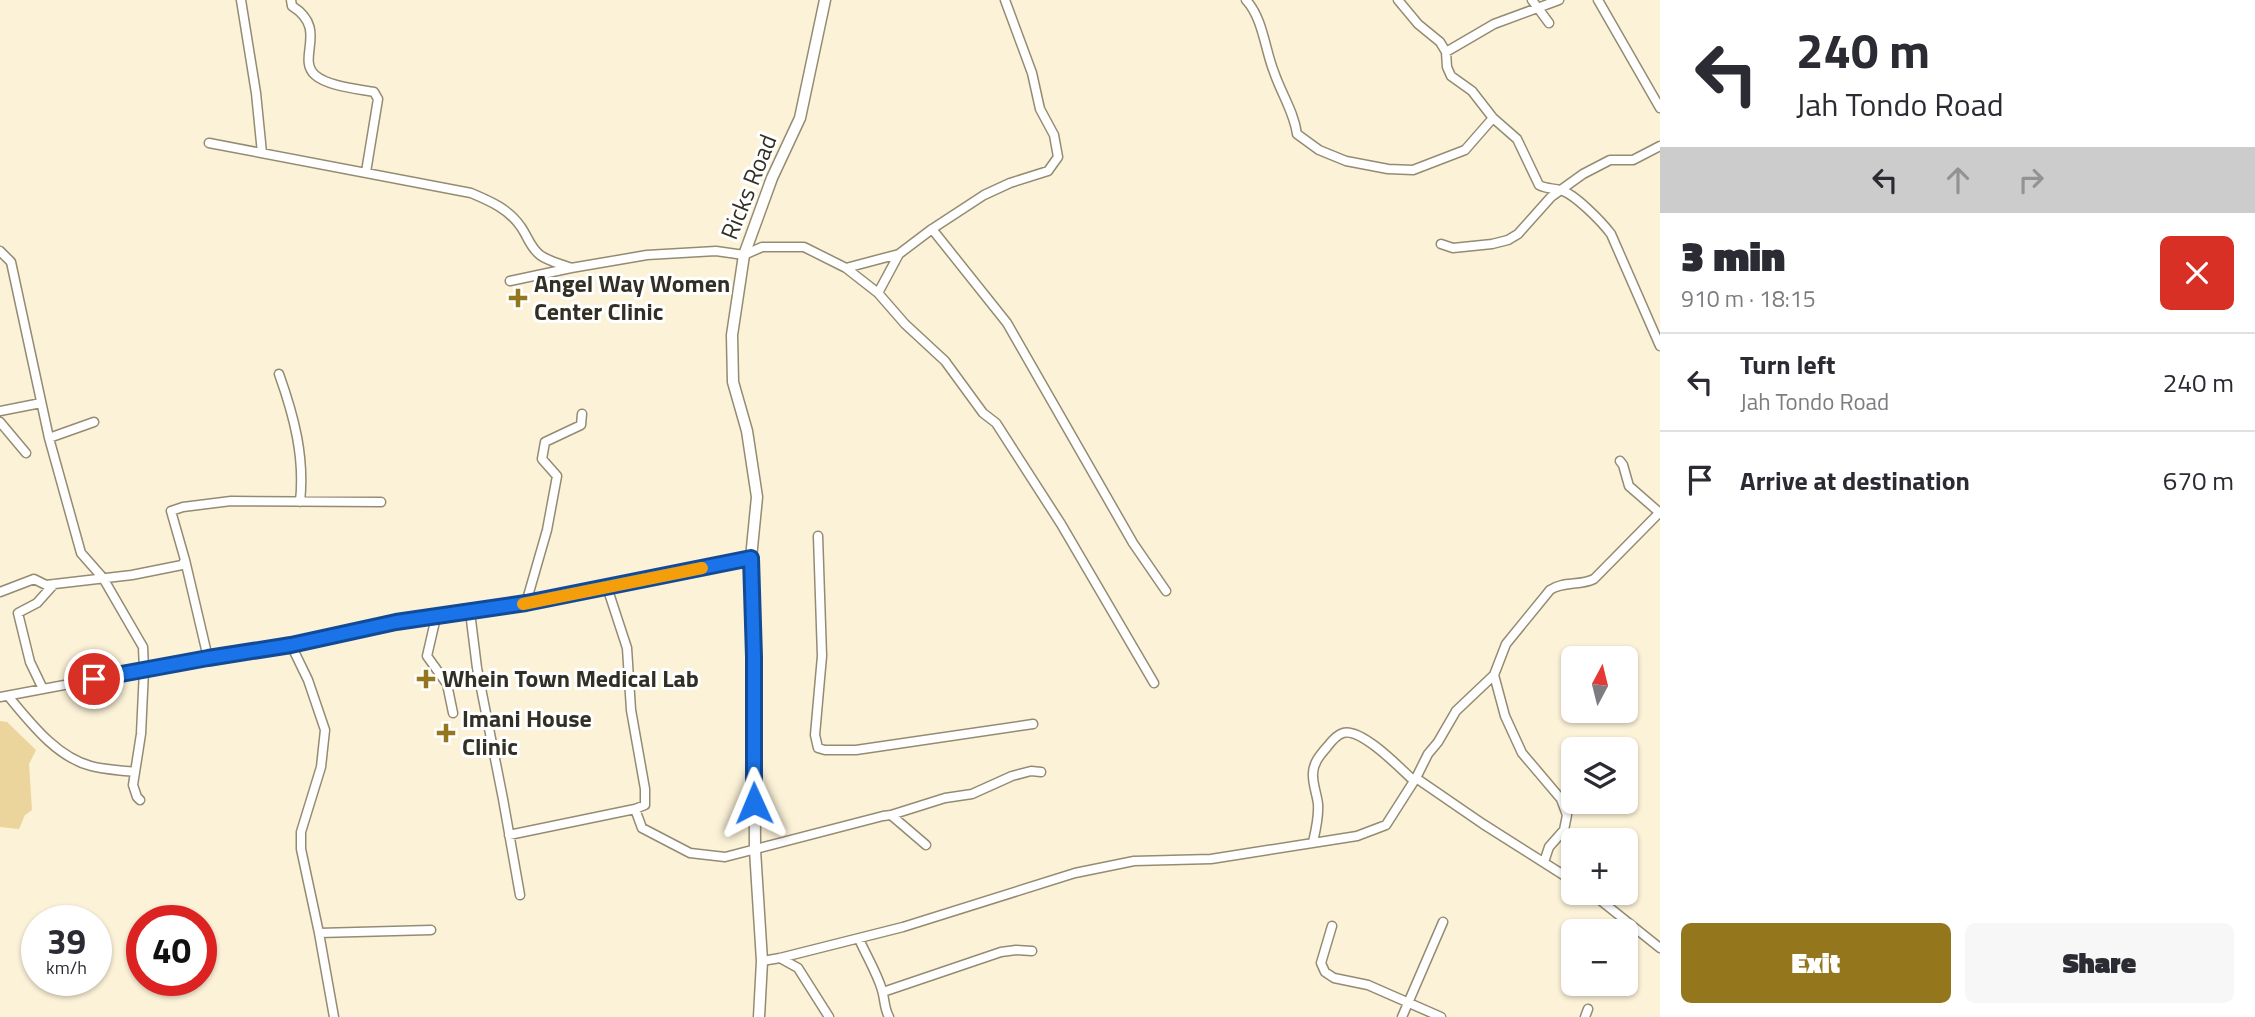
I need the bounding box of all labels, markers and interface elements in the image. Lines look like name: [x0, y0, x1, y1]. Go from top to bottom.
text: 240 m: [1796, 12, 1930, 87]
icon: left: [1681, 28, 1772, 119]
text: Jah Tondo Road: [1796, 80, 2004, 128]
street label: Ricks Road: [711, 129, 785, 245]
icon: left: [1866, 161, 1904, 199]
icon: ahead: [1939, 161, 1977, 199]
icon: right: [2012, 161, 2050, 199]
text: 3 min: [1681, 223, 1785, 287]
button: close: [2160, 236, 2234, 310]
place label: Angel Way Women Center Clinic: [534, 265, 730, 329]
text: 910 m · 18:15: [1681, 281, 1816, 316]
marker: Angel Way Women Center Clinic: [508, 288, 528, 308]
text: Turn left: [1740, 345, 1835, 384]
icon: left: [1681, 363, 1719, 401]
text: 240 m: [2163, 363, 2234, 402]
text: Jah Tondo Road: [1740, 384, 1889, 419]
icon: arrive: [1681, 461, 1719, 499]
text: Arrive at destination: [1740, 461, 1970, 500]
text: 670 m: [2163, 461, 2234, 500]
north arrow: [1561, 646, 1638, 723]
map controls: [1561, 646, 1638, 996]
pin: [64, 649, 124, 709]
icon: arrive: [75, 660, 113, 698]
place label: Whein Town Medical Lab: [442, 660, 699, 696]
marker: Whein Town Medical Lab: [416, 669, 436, 689]
place label: Imani House Clinic: [462, 700, 592, 764]
marker: Imani House Clinic: [436, 723, 456, 743]
button: layers: [1561, 737, 1638, 814]
position arrow: [717, 766, 791, 840]
button: +: [1561, 828, 1638, 905]
speed limit sign: 40: [126, 905, 217, 996]
text: 39: [47, 914, 86, 968]
button: −: [1561, 919, 1638, 996]
button: Exit: [1681, 923, 1951, 1003]
button: Share: [1965, 923, 2234, 1003]
text: km/h: [46, 954, 87, 981]

